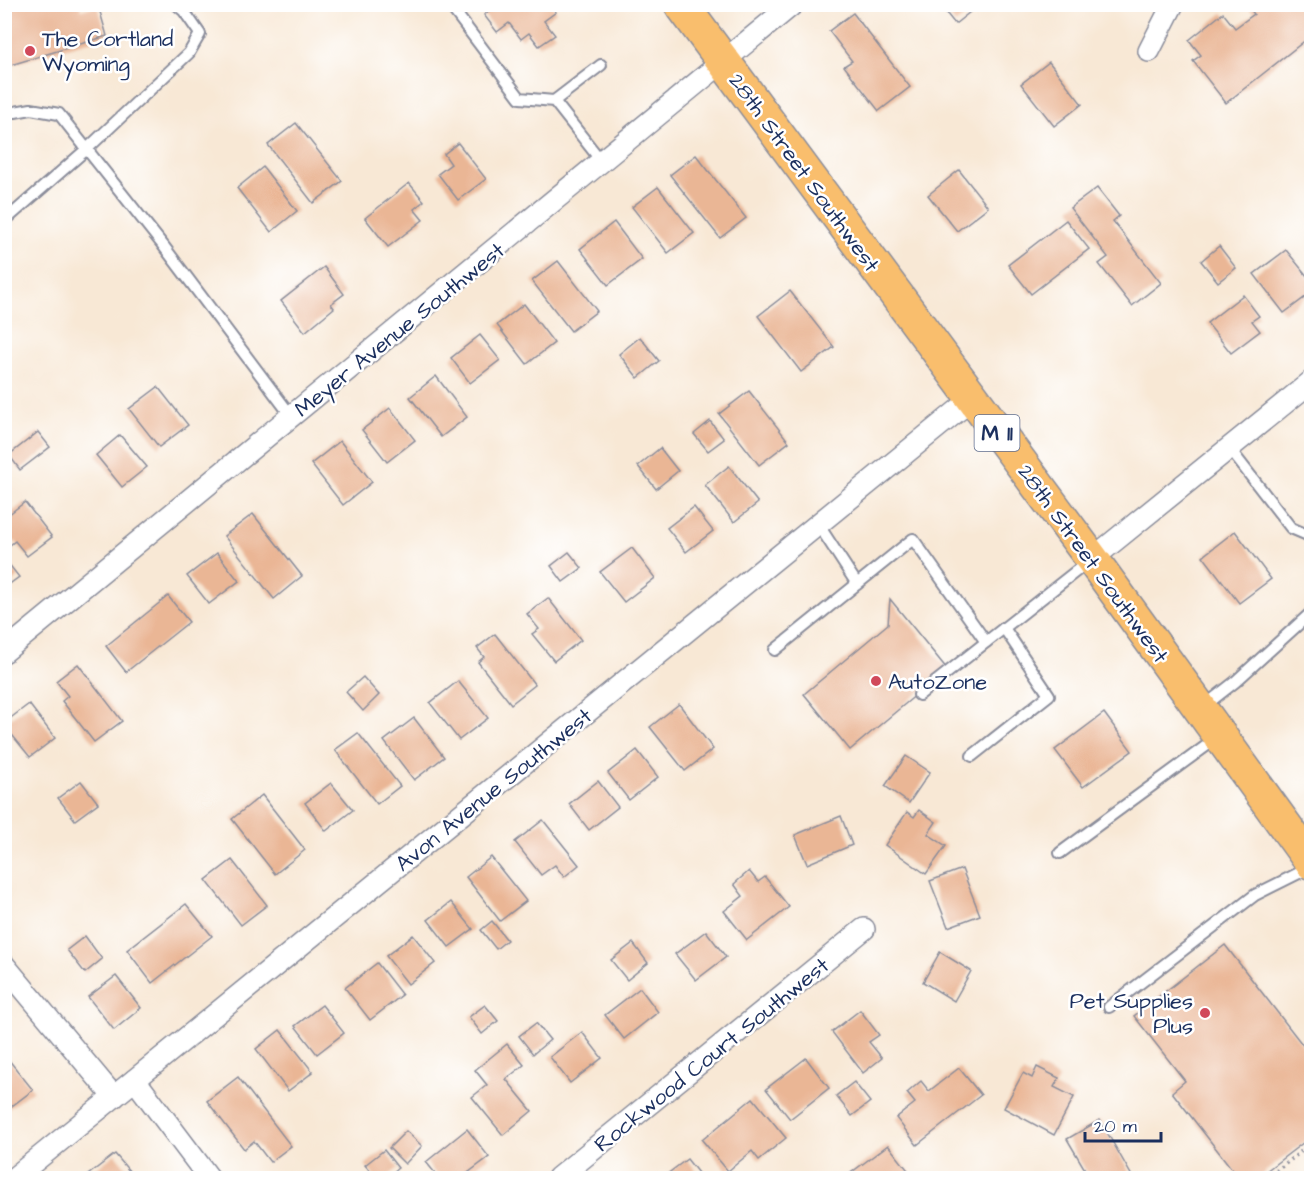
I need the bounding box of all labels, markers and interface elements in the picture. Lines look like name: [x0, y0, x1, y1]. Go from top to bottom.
place label: The Cortland Wyoming: [42, 24, 173, 81]
marker: The Cortland Wyoming: [23, 44, 37, 58]
street label: 28th Street Southwest: [721, 67, 887, 279]
street label: Meyer Avenue Southwest: [288, 235, 512, 426]
road number: M 11: [974, 415, 1020, 451]
street label: 28th Street Southwest: [1010, 458, 1176, 670]
place label: AutoZone: [888, 667, 987, 698]
marker: AutoZone: [869, 674, 883, 688]
street label: Avon Avenue Southwest: [389, 701, 599, 879]
street label: Rockwood Court Southwest: [588, 950, 836, 1160]
place label: Pet Supplies Plus: [1070, 986, 1193, 1042]
marker: Pet Supplies Plus: [1198, 1006, 1212, 1020]
scale bar: [1085, 1105, 1162, 1143]
text: 20 m: [1094, 1114, 1137, 1139]

